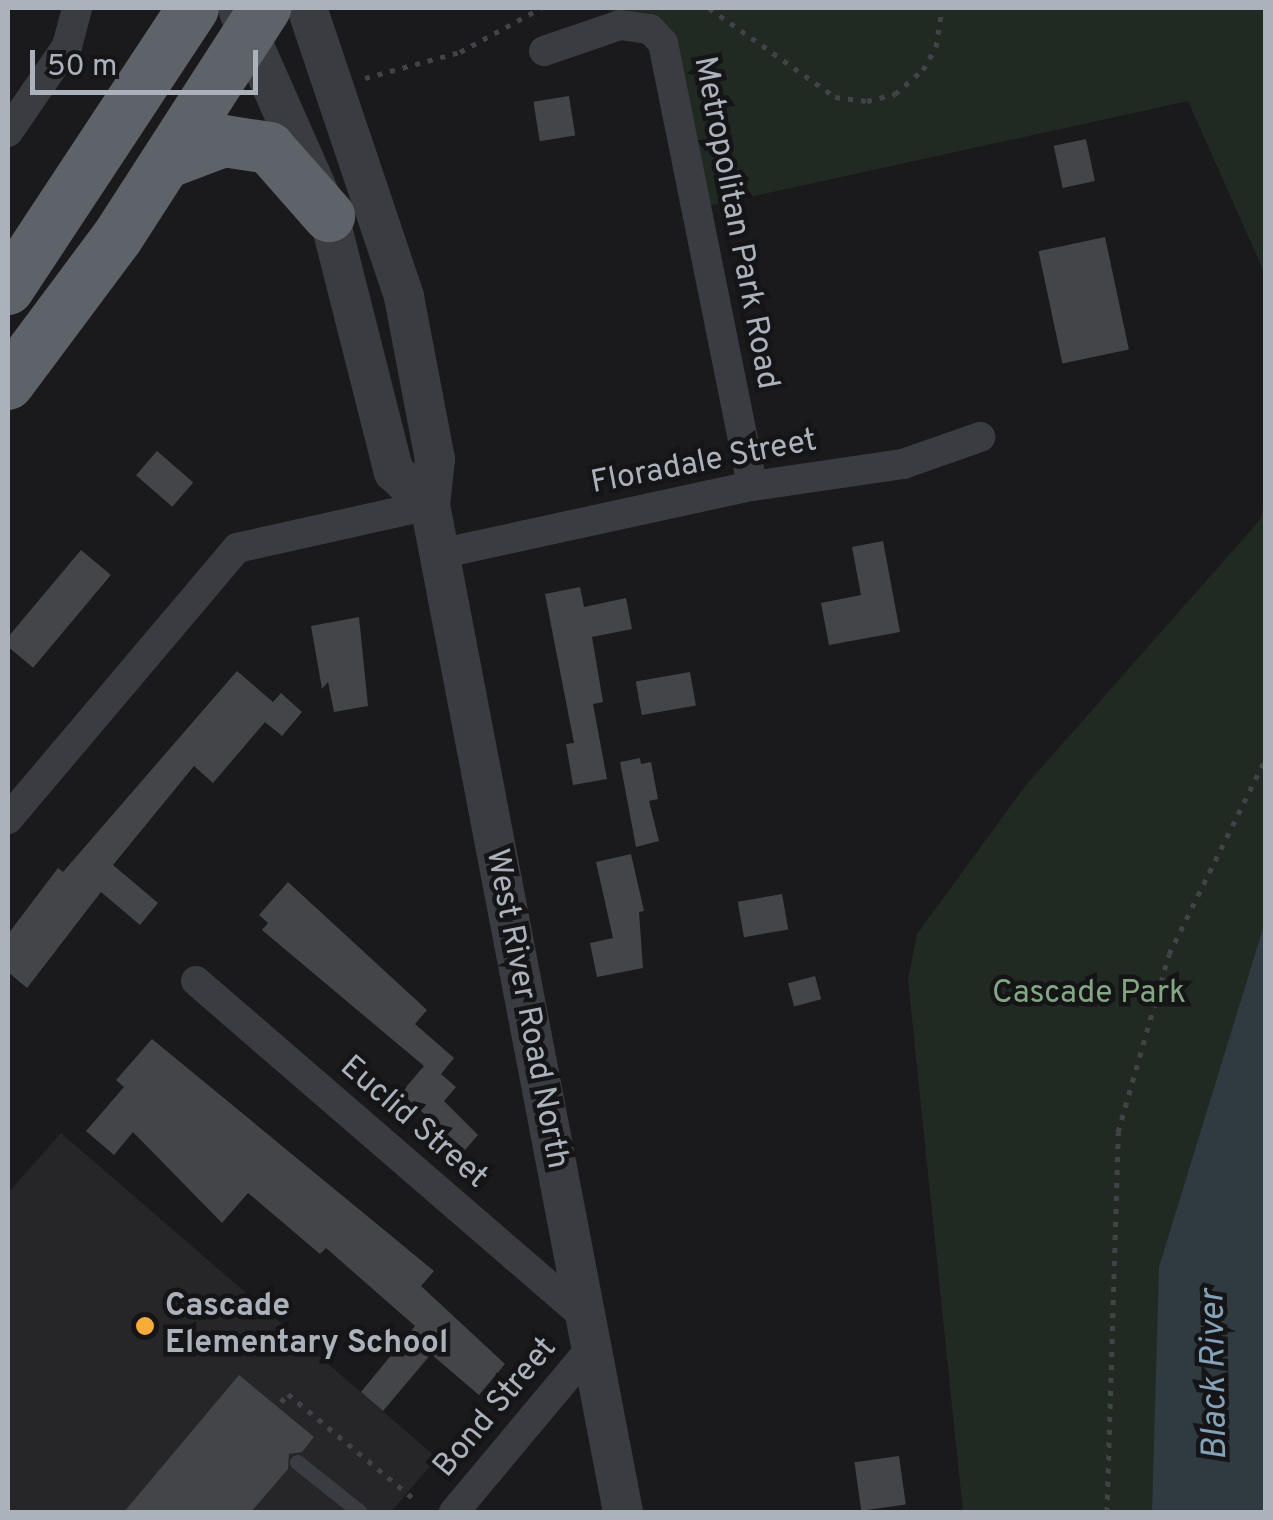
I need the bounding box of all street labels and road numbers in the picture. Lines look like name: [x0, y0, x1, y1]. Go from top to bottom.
street label: Metropolitan Park Road: [684, 53, 786, 393]
street label: Floradale Street: [588, 422, 820, 504]
street label: West River Road North: [476, 846, 576, 1172]
street label: Euclid Street: [331, 1048, 495, 1198]
street label: Bond Street: [426, 1330, 566, 1486]

